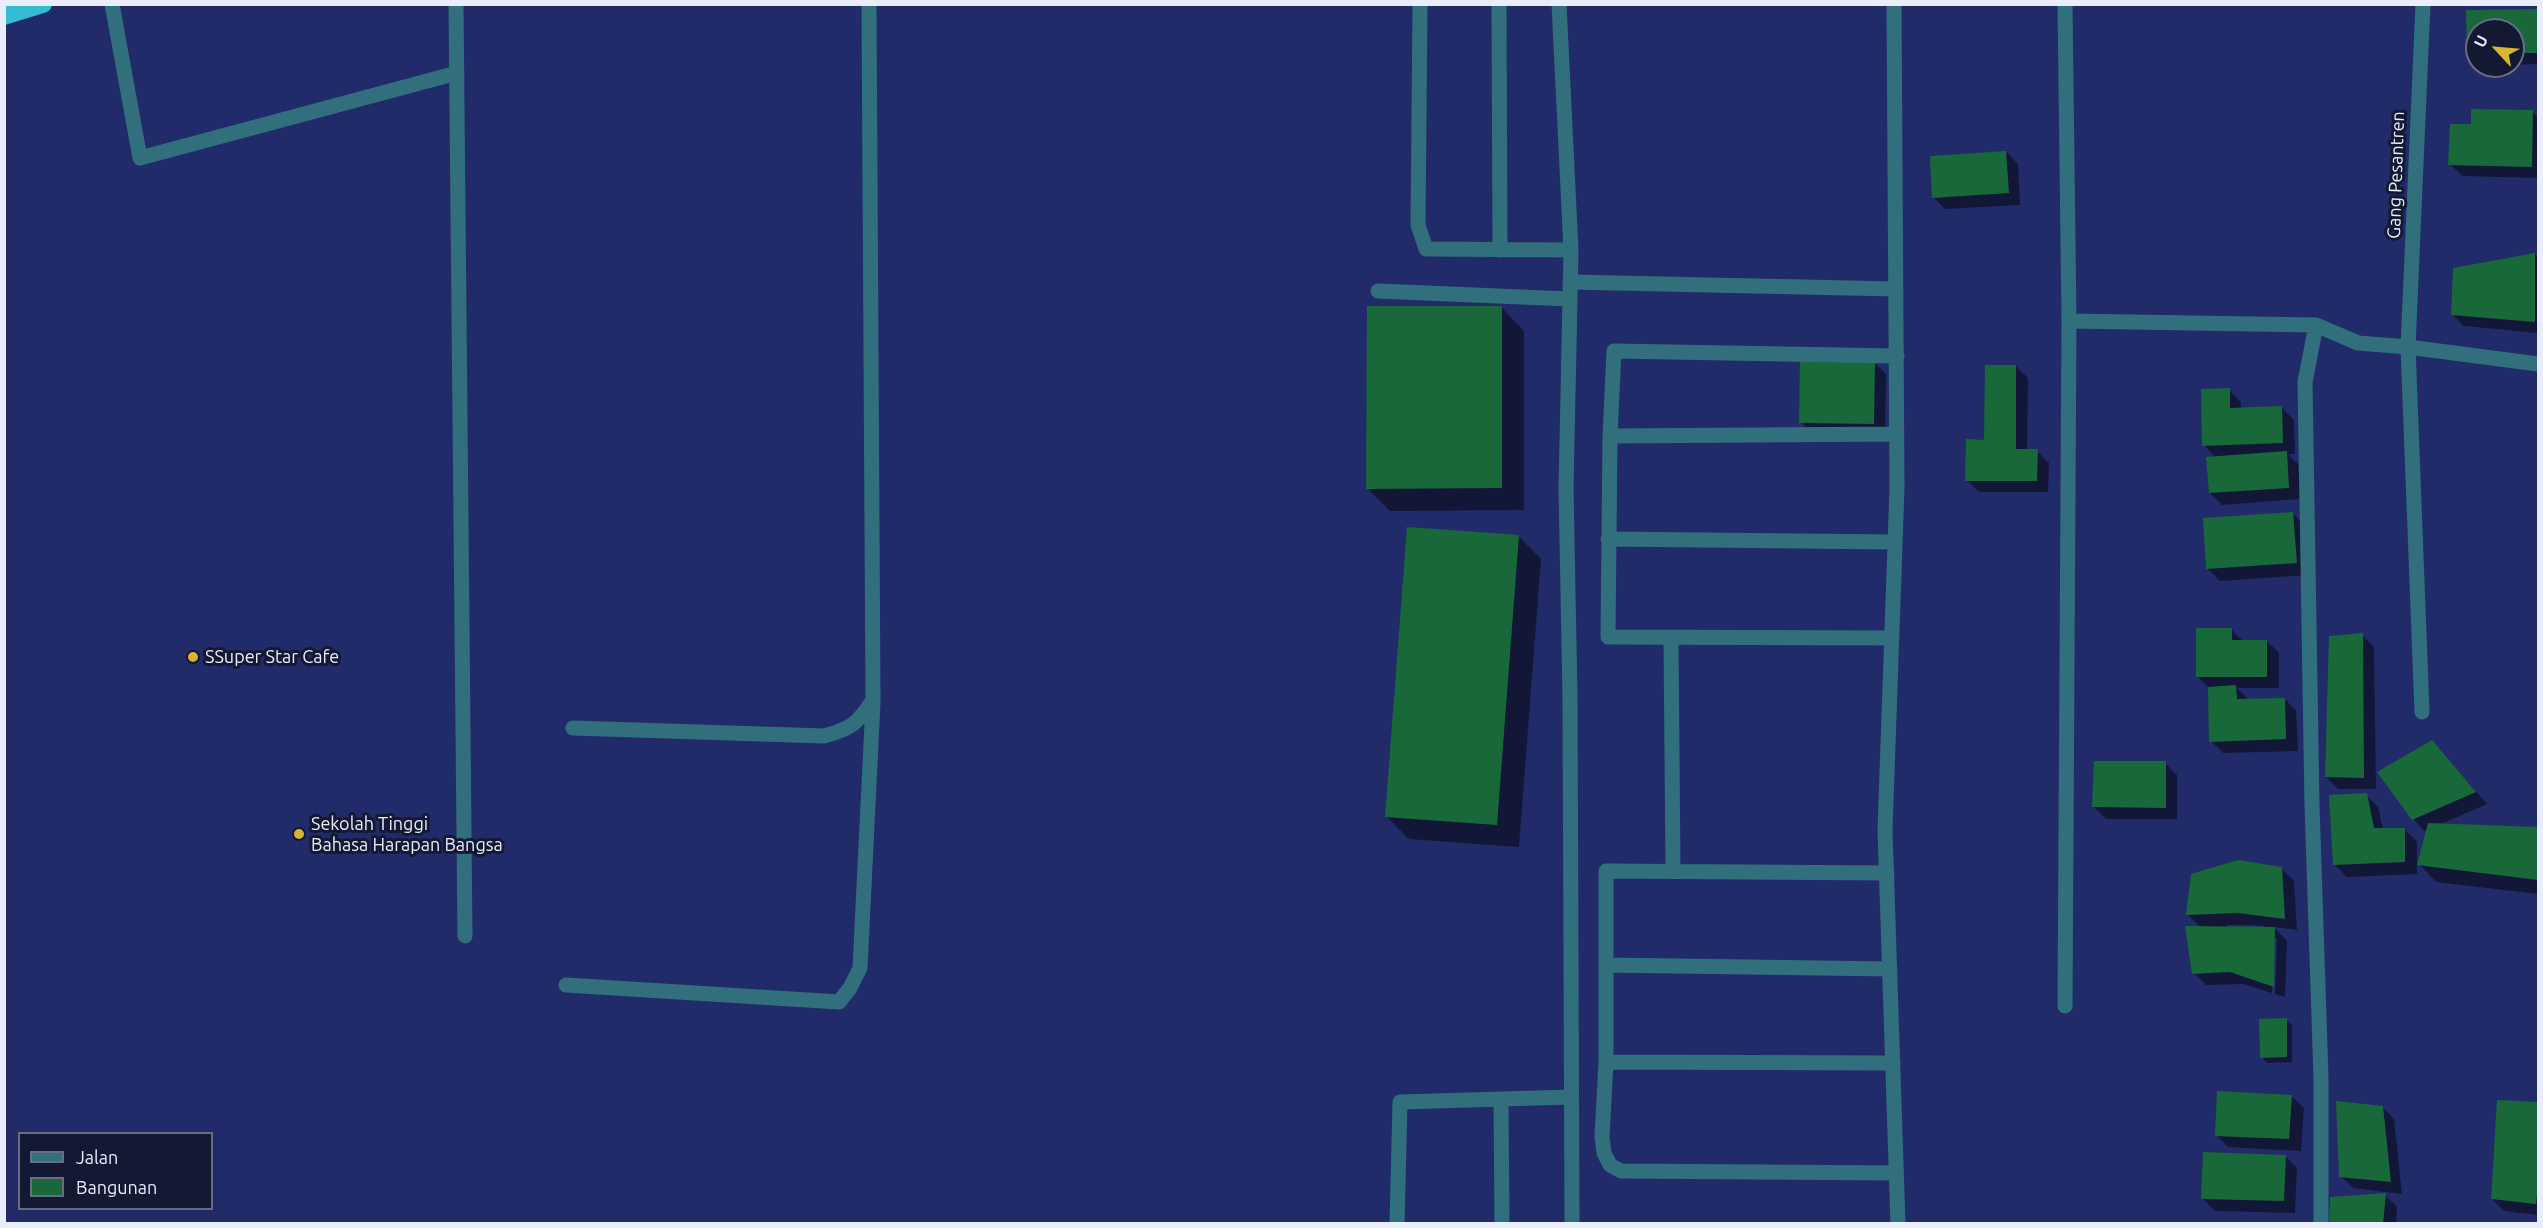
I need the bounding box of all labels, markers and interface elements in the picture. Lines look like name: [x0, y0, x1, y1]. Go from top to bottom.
north arrow: [2465, 18, 2525, 78]
text: U: [2470, 32, 2491, 50]
street label: Gang Pesantren: [2383, 111, 2409, 239]
place label: SSuper Star Cafe: [205, 646, 339, 668]
marker: SSuper Star Cafe: [186, 650, 200, 664]
place label: Sekolah Tinggi Bahasa Harapan Bangsa: [311, 813, 503, 856]
marker: Sekolah Tinggi Bahasa Harapan Bangsa: [292, 827, 306, 841]
legend: [18, 1132, 213, 1210]
text: Jalan: [76, 1147, 118, 1167]
text: Bangunan: [76, 1177, 157, 1197]

